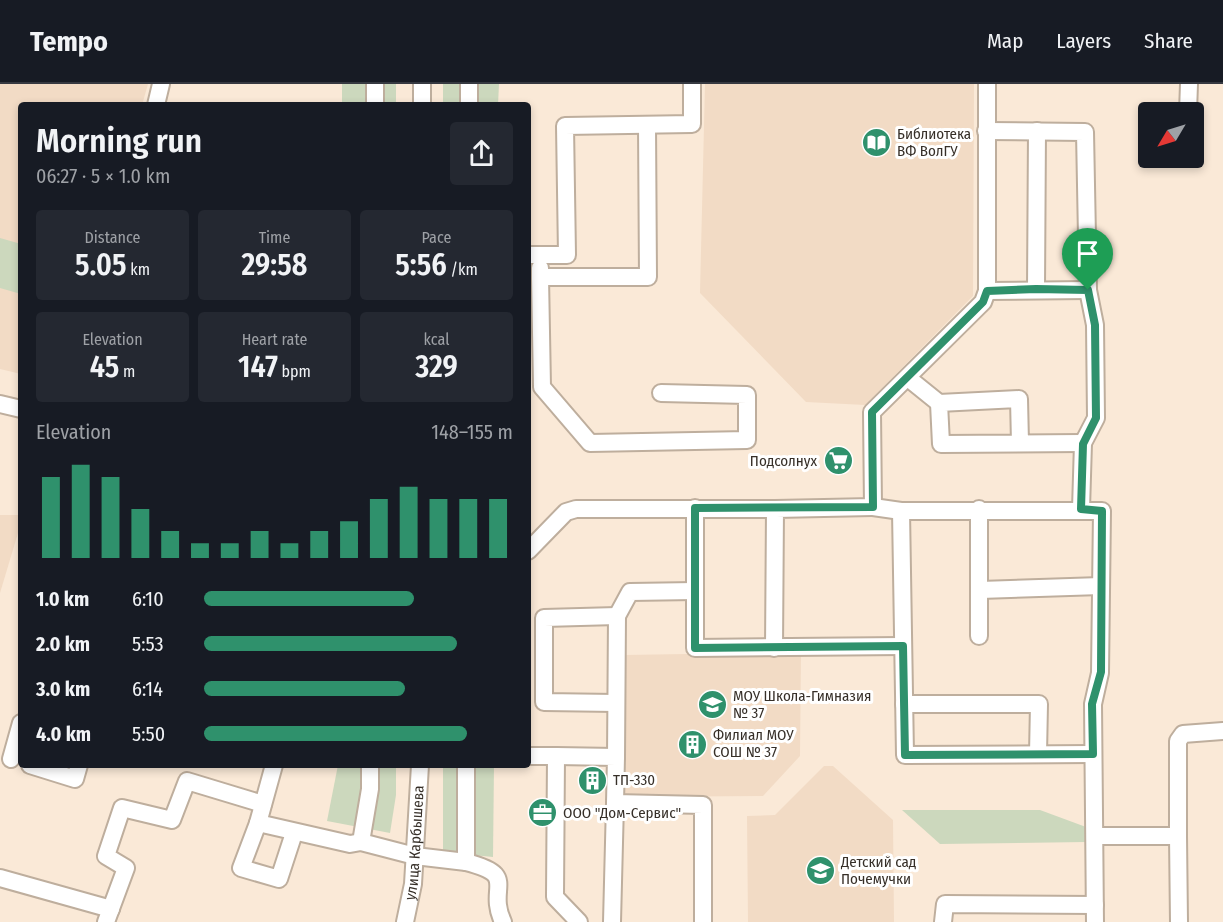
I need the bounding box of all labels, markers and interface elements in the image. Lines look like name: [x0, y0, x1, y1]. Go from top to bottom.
text: Tempo: [30, 25, 108, 58]
text: Map: [987, 28, 1023, 54]
text: Layers: [1056, 28, 1111, 54]
text: Share: [1144, 28, 1193, 54]
north arrow: [1138, 102, 1204, 168]
map controls: [1138, 102, 1204, 168]
text: Morning run: [36, 121, 202, 161]
button: share: [450, 122, 513, 185]
place label: Библиотека ВФ ВолГУ: [897, 125, 971, 160]
library icon: Библиотека ВФ ВолГУ: [860, 127, 892, 159]
text: 06:27 · 5 × 1.0 km: [36, 164, 170, 188]
text: Distance: [84, 228, 141, 247]
text: Time: [259, 228, 290, 247]
text: Pace: [422, 228, 451, 247]
pin: [1062, 228, 1113, 290]
icon: arrive: [1071, 237, 1104, 270]
text: 5.05: [75, 247, 127, 283]
text: 29:58: [242, 247, 308, 283]
text: 5:56: [395, 247, 447, 283]
text: km: [127, 260, 150, 279]
text: /km: [447, 260, 478, 279]
text: Elevation: [82, 330, 143, 349]
text: Heart rate: [242, 330, 307, 349]
text: kcal: [424, 330, 449, 349]
text: 45: [90, 349, 119, 385]
text: 147: [238, 349, 278, 385]
text: 329: [415, 349, 458, 385]
text: m: [119, 362, 135, 381]
text: bpm: [278, 362, 311, 381]
text: Elevation: [36, 420, 111, 444]
text: 148–155 m: [431, 420, 513, 444]
supermarket icon: Подсолнух: [822, 445, 854, 477]
place label: Подсолнух: [750, 452, 817, 470]
text: 1.0 km: [36, 587, 89, 611]
text: 6:10: [132, 587, 164, 611]
text: 2.0 km: [36, 632, 90, 656]
text: 5:53: [132, 632, 164, 656]
text: 3.0 km: [36, 677, 90, 701]
text: 6:14: [132, 677, 163, 701]
place label: МОУ Школа-Гимназия № 37: [733, 687, 871, 722]
school or university icon: МОУ Школа-Гимназия № 37: [696, 689, 728, 721]
text: 4.0 km: [36, 722, 91, 746]
text: 5:50: [132, 722, 165, 746]
place label: Филиал МОУ СОШ № 37: [713, 726, 794, 761]
building icon: Филиал МОУ СОШ № 37: [676, 728, 708, 760]
building icon: ТП-330: [576, 764, 608, 796]
place label: ТП-330: [613, 771, 655, 789]
street label: улица Карбышева: [401, 785, 428, 902]
office icon: ООО "Дом-Сервис": [526, 797, 558, 829]
place label: ООО "Дом-Сервис": [563, 804, 681, 822]
place label: Детский сад Почемучки: [840, 853, 916, 888]
school or university icon: Детский сад Почемучки: [804, 855, 836, 887]

